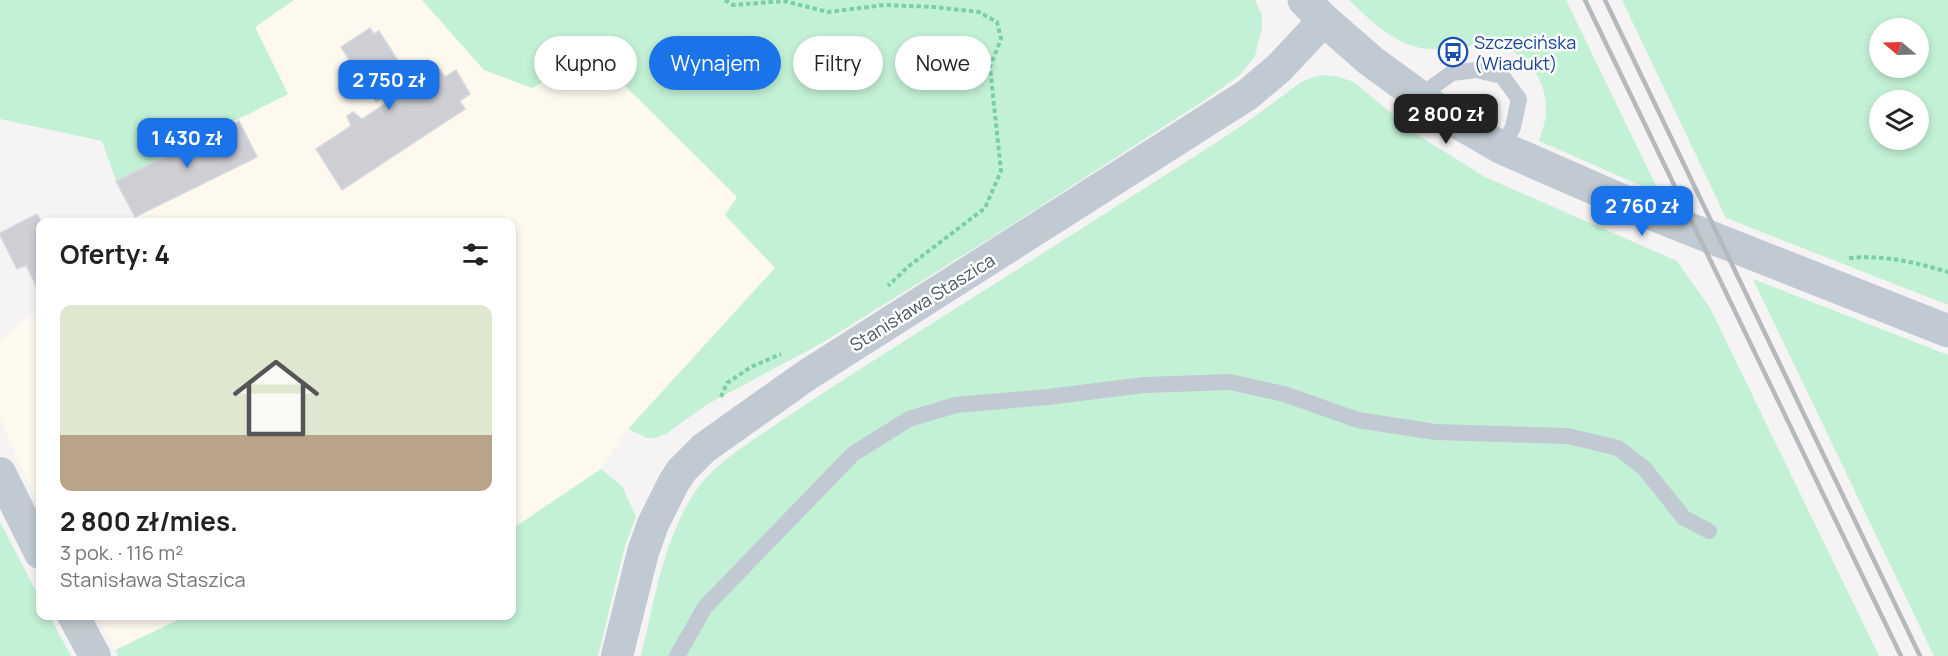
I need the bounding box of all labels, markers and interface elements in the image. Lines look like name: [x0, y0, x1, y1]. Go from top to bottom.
north arrow: [1869, 18, 1929, 78]
map controls: [1869, 18, 1929, 150]
place label: Szczecińska (Wiadukt): [1474, 30, 1576, 75]
chip: Kupno: [534, 36, 637, 90]
chip: Wynajem: [649, 36, 781, 90]
chip: Filtry: [793, 36, 883, 90]
chip: Nowe: [895, 36, 991, 90]
bus stop icon: Szczecińska (Wiadukt): [1437, 36, 1469, 68]
pin: 2 750 zł: [327, 60, 451, 111]
text: 2 750 zł: [352, 66, 426, 93]
button: layers: [1869, 90, 1929, 150]
pin: 2 800 zł: [1384, 94, 1508, 145]
text: 2 800 zł: [1408, 100, 1484, 127]
pin: 1 430 zł: [125, 118, 249, 169]
text: 1 430 zł: [151, 124, 223, 151]
pin: 2 760 zł: [1580, 186, 1704, 237]
text: 2 760 zł: [1605, 192, 1679, 219]
text: Oferty: 4: [60, 236, 170, 272]
icon: filters: [459, 238, 492, 271]
street label: Stanisława Staszica: [845, 248, 999, 356]
icon: home: [222, 344, 330, 452]
text: 2 800 zł/mies.: [60, 503, 238, 539]
text: 3 pok. · 116 m²: [60, 539, 183, 566]
text: Stanisława Staszica: [60, 566, 246, 593]

